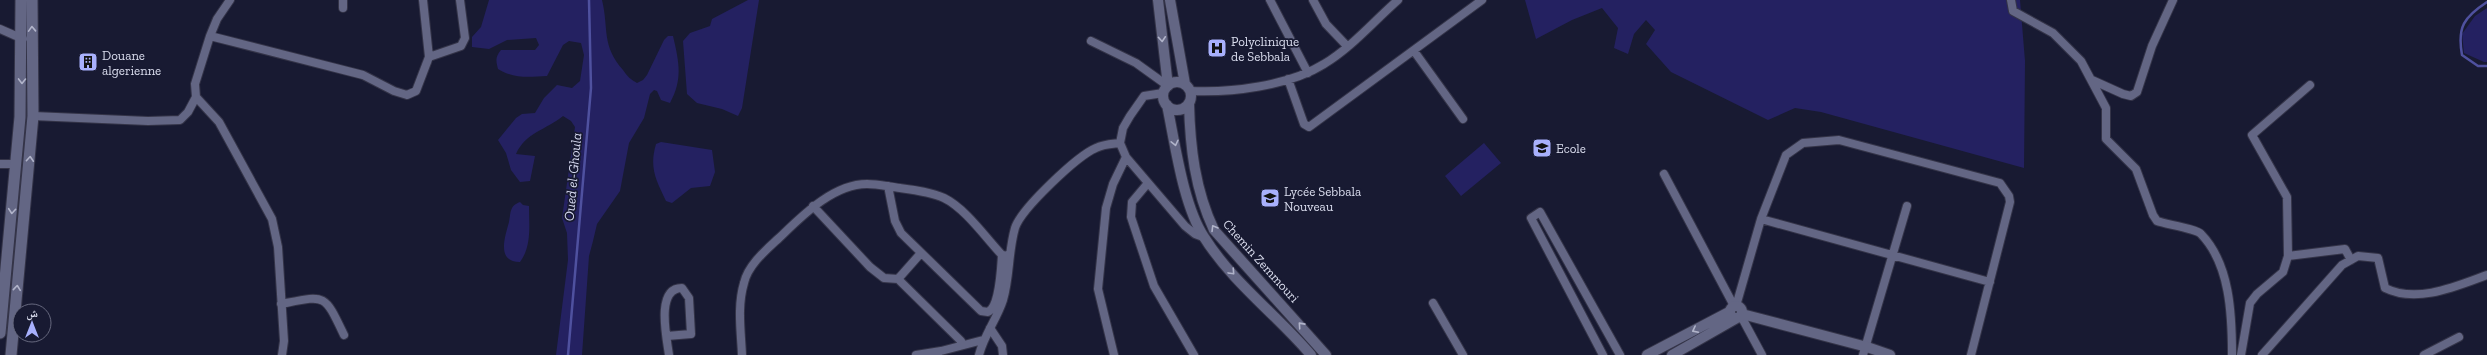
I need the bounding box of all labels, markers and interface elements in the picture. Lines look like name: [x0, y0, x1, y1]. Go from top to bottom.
one-way arrow: [28, 26, 36, 32]
place label: Polyclinique de Sebbala: [1231, 34, 1299, 64]
one-way arrow: [1158, 36, 1166, 42]
hospital icon: Polyclinique de Sebbala: [1206, 37, 1228, 59]
place label: Douane algerienne: [102, 48, 161, 78]
building icon: Douane algerienne: [77, 51, 99, 73]
one-way arrow: [18, 78, 26, 84]
water label: Oued el-Ghoula: [561, 132, 585, 222]
school or university icon: Ecole: [1531, 137, 1553, 159]
one-way arrow: [1170, 140, 1178, 147]
place label: Ecole: [1556, 141, 1586, 156]
one-way arrow: [25, 156, 34, 162]
place label: Lycée Sebbala Nouveau: [1284, 184, 1362, 214]
school or university icon: Lycée Sebbala Nouveau: [1259, 187, 1281, 209]
one-way arrow: [7, 208, 16, 214]
street label: Chemin Zemmouri: [1220, 217, 1302, 306]
one-way arrow: [1212, 226, 1219, 233]
one-way arrow: [1228, 267, 1235, 275]
one-way arrow: [13, 285, 22, 291]
north arrow: [12, 303, 52, 343]
text: ش: [26, 307, 38, 321]
one-way arrow: [1298, 323, 1305, 330]
one-way arrow: [1692, 326, 1699, 333]

